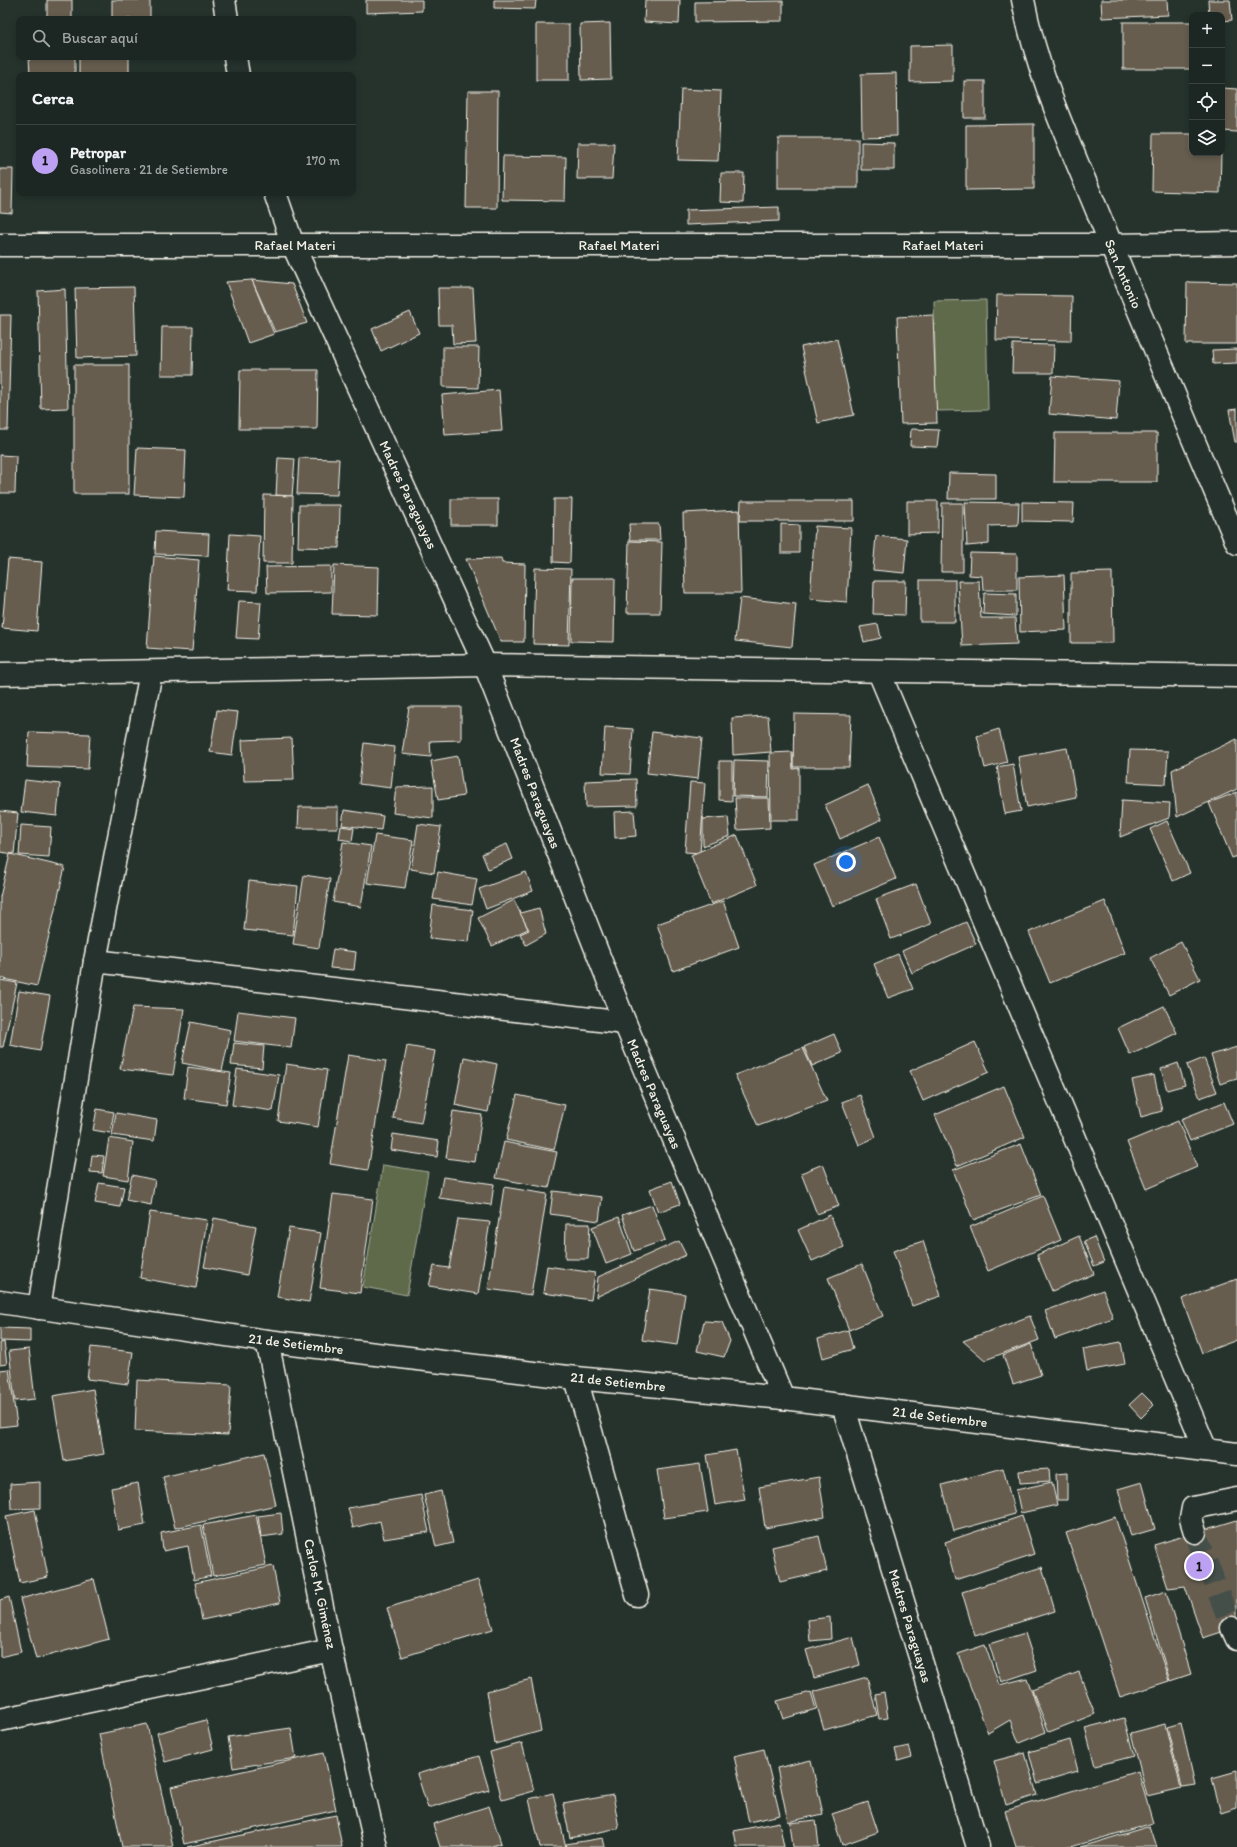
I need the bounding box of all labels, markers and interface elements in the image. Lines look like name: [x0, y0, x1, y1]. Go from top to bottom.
map controls: [1189, 12, 1225, 156]
button: +: [1189, 12, 1225, 48]
search box: [16, 16, 356, 60]
icon: search: [30, 27, 52, 49]
text: Buscar aquí: [62, 29, 138, 47]
button: −: [1189, 48, 1225, 84]
button: locate: [1189, 84, 1225, 120]
text: Cerca: [32, 88, 74, 108]
button: layers: [1189, 120, 1225, 156]
text: Petropar: [70, 144, 126, 162]
text: 1: [42, 153, 48, 168]
text: 170 m: [306, 153, 340, 168]
text: Gasolinera · 21 de Setiembre: [70, 162, 228, 177]
street label: Rafael Materi: [254, 237, 336, 254]
street label: Rafael Materi: [578, 237, 660, 254]
street label: Rafael Materi: [902, 237, 984, 254]
street label: San Antonio: [1101, 237, 1145, 311]
street label: Madres Paraguayas: [375, 438, 441, 552]
street label: Madres Paraguayas: [506, 735, 564, 851]
your location: [836, 852, 856, 872]
street label: Madres Paraguayas: [623, 1037, 685, 1151]
street label: 21 de Setiembre: [248, 1330, 345, 1358]
street label: 21 de Setiembre: [570, 1369, 667, 1395]
street label: 21 de Setiembre: [892, 1403, 989, 1431]
street label: Carlos M. Giménez: [300, 1537, 340, 1651]
pin: 1: [1186, 1551, 1212, 1581]
street label: Madres Paraguayas: [885, 1567, 935, 1685]

